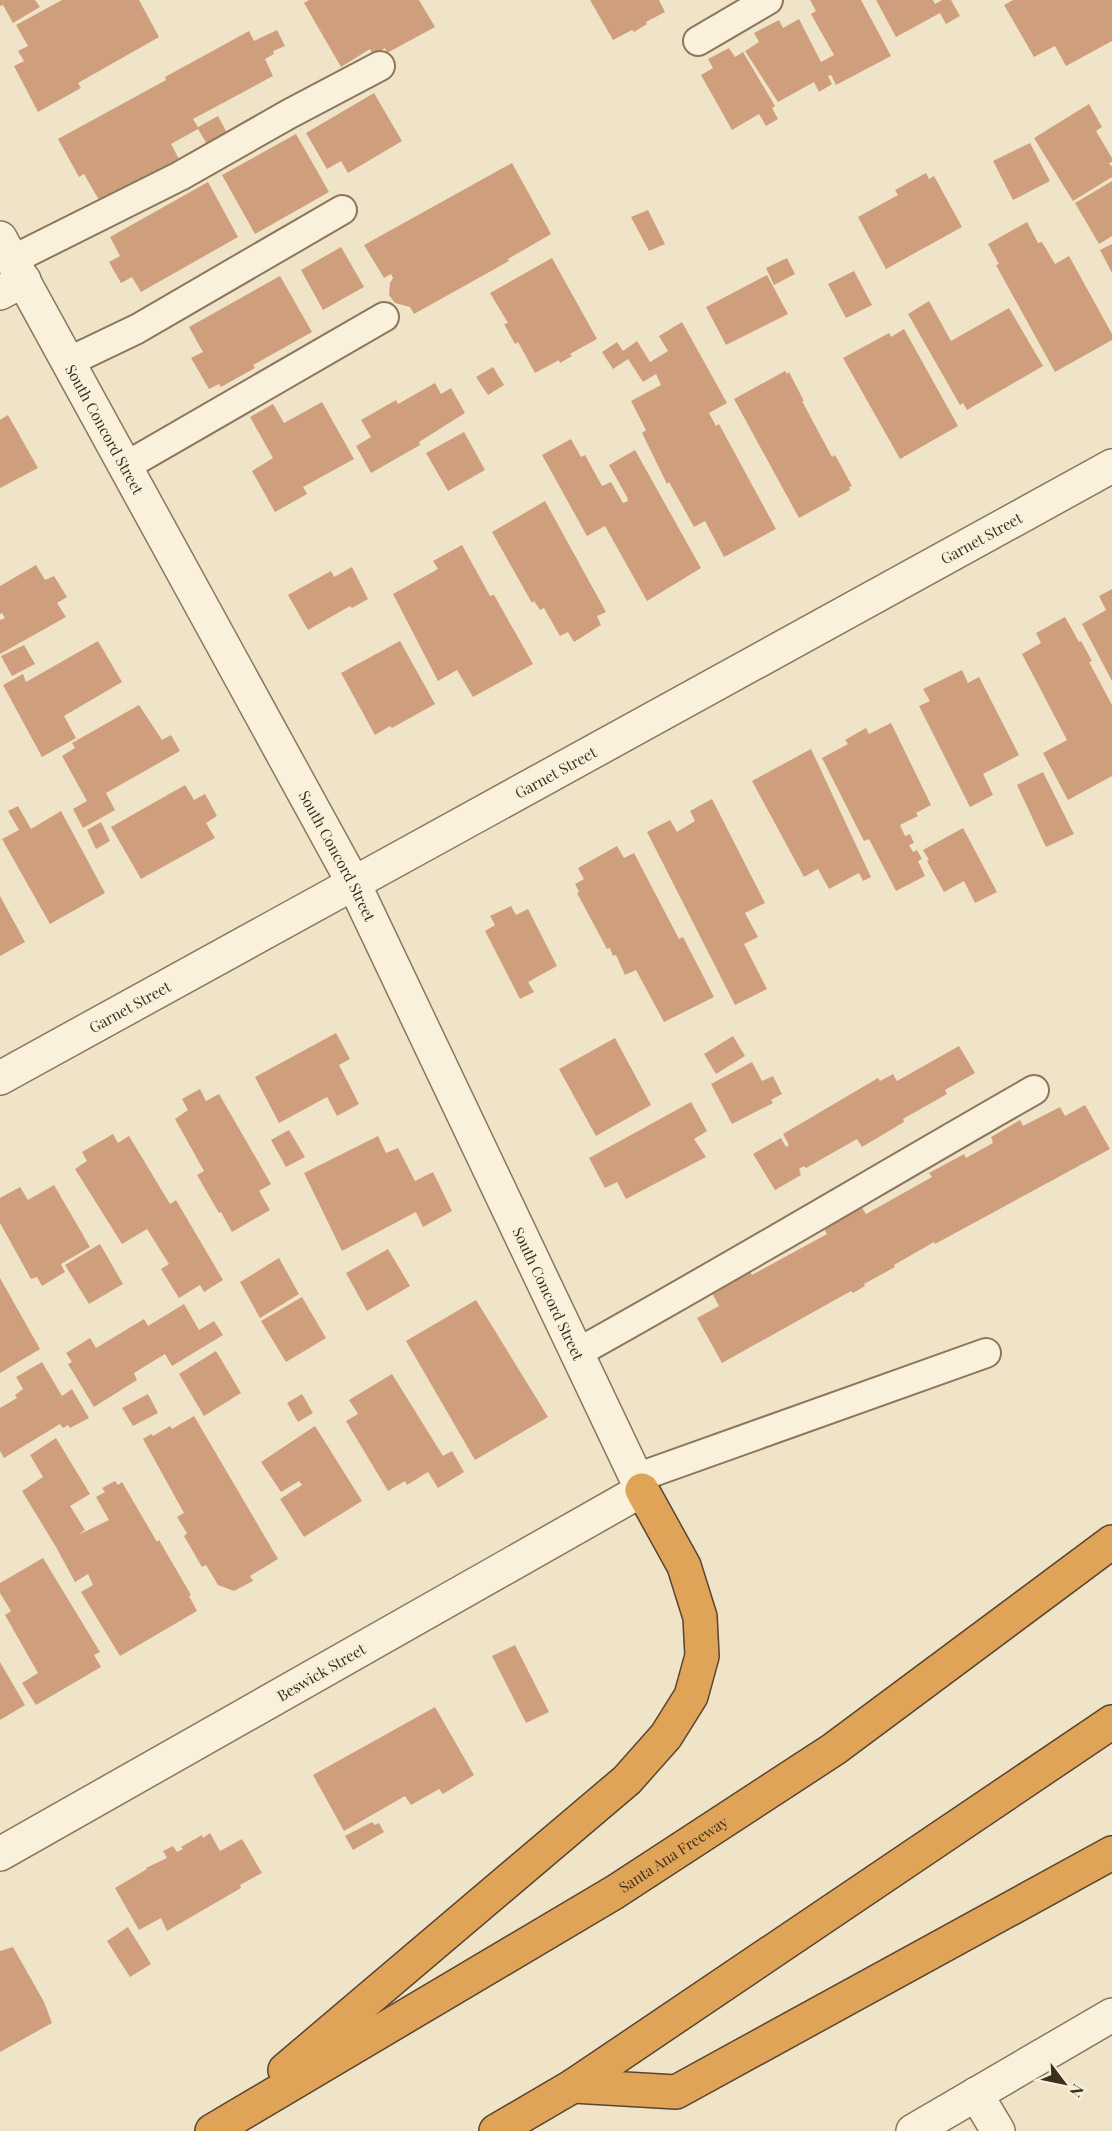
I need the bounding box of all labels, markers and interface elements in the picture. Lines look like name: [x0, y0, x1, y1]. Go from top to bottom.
street label: South Concord Street: [61, 361, 149, 498]
street label: Garnet Street: [937, 507, 1026, 569]
street label: Garnet Street: [511, 741, 600, 803]
street label: South Concord Street: [295, 787, 380, 925]
street label: Garnet Street: [85, 976, 175, 1037]
street label: South Concord Street: [508, 1224, 589, 1364]
street label: Beswick Street: [273, 1638, 369, 1705]
street label: Santa Ana Freeway: [615, 1811, 732, 1897]
north arrow: [1034, 2053, 1094, 2113]
text: N: [1065, 2081, 1089, 2102]

